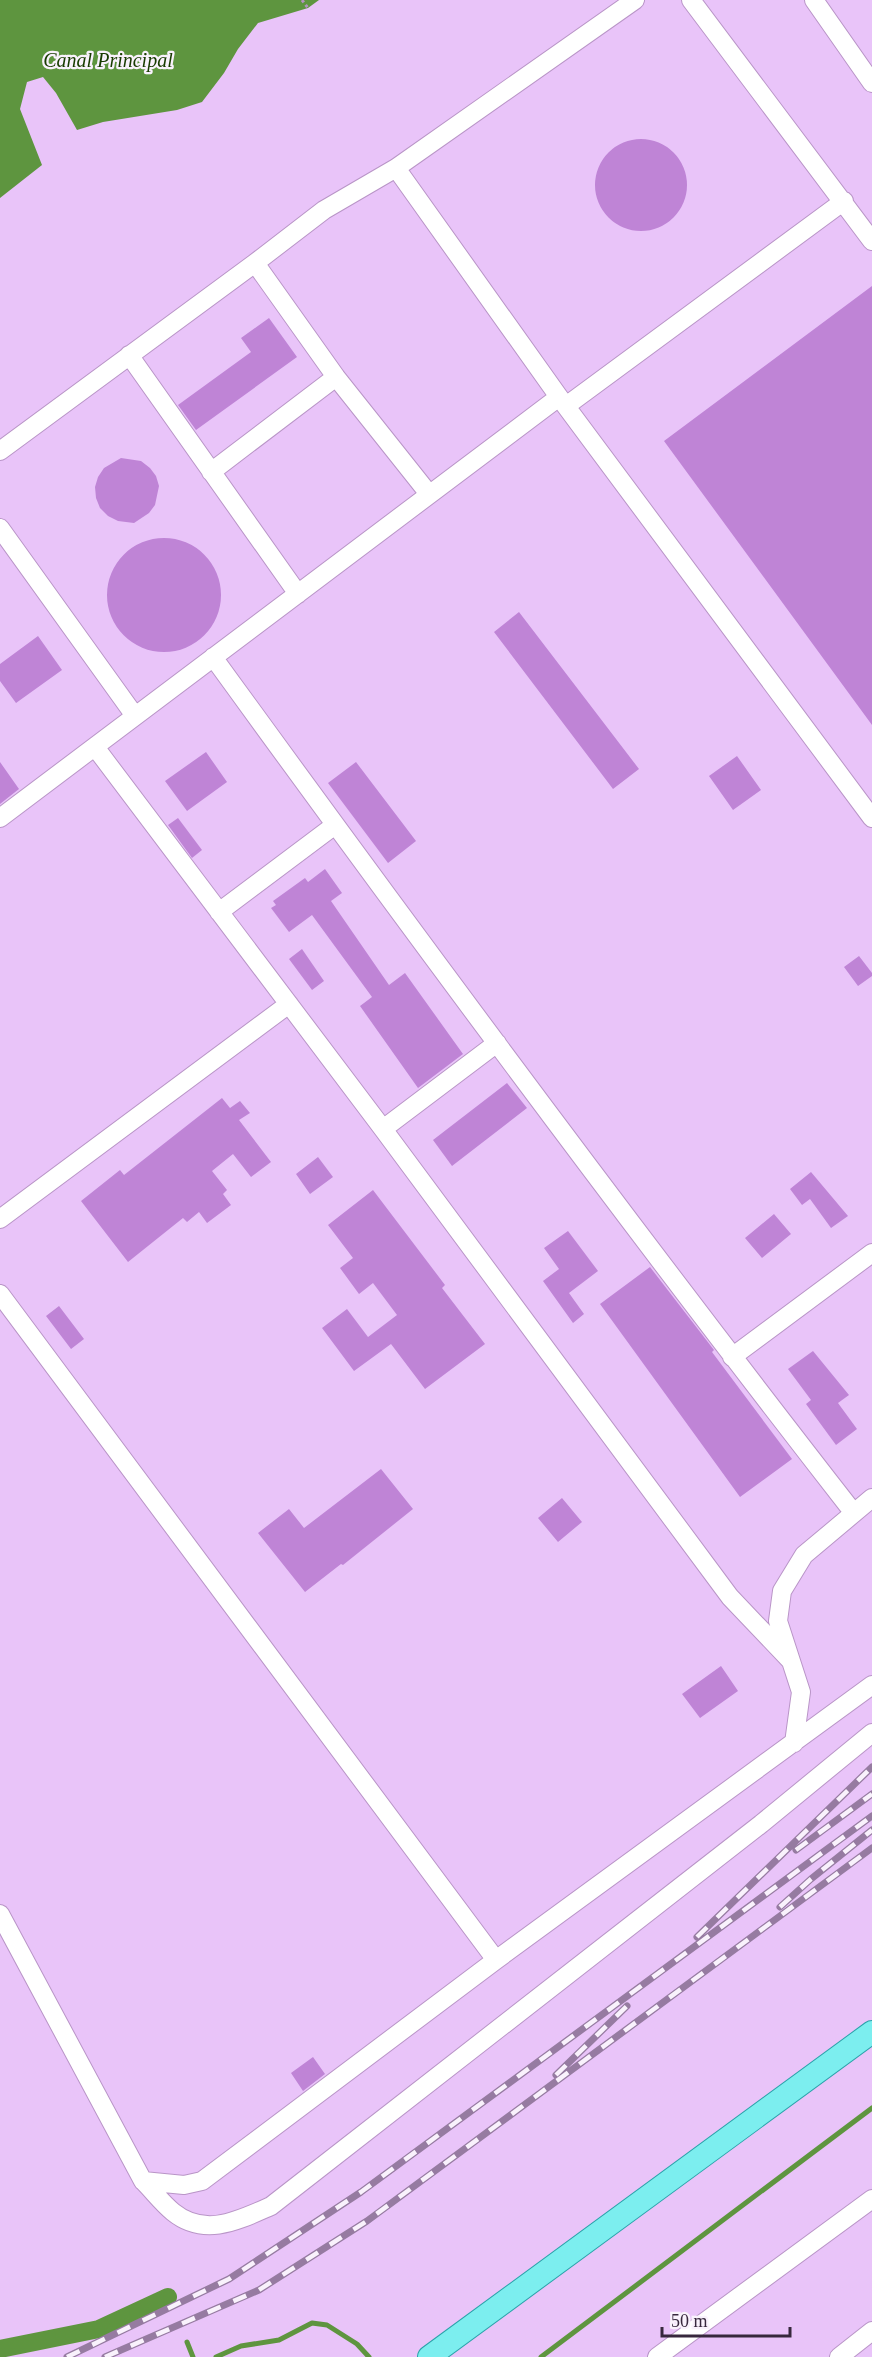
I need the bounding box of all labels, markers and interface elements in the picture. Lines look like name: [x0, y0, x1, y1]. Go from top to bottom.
water label: Canal Principal: [43, 49, 173, 72]
scale bar: [662, 2300, 790, 2338]
text: 50 m: [671, 2311, 708, 2331]

